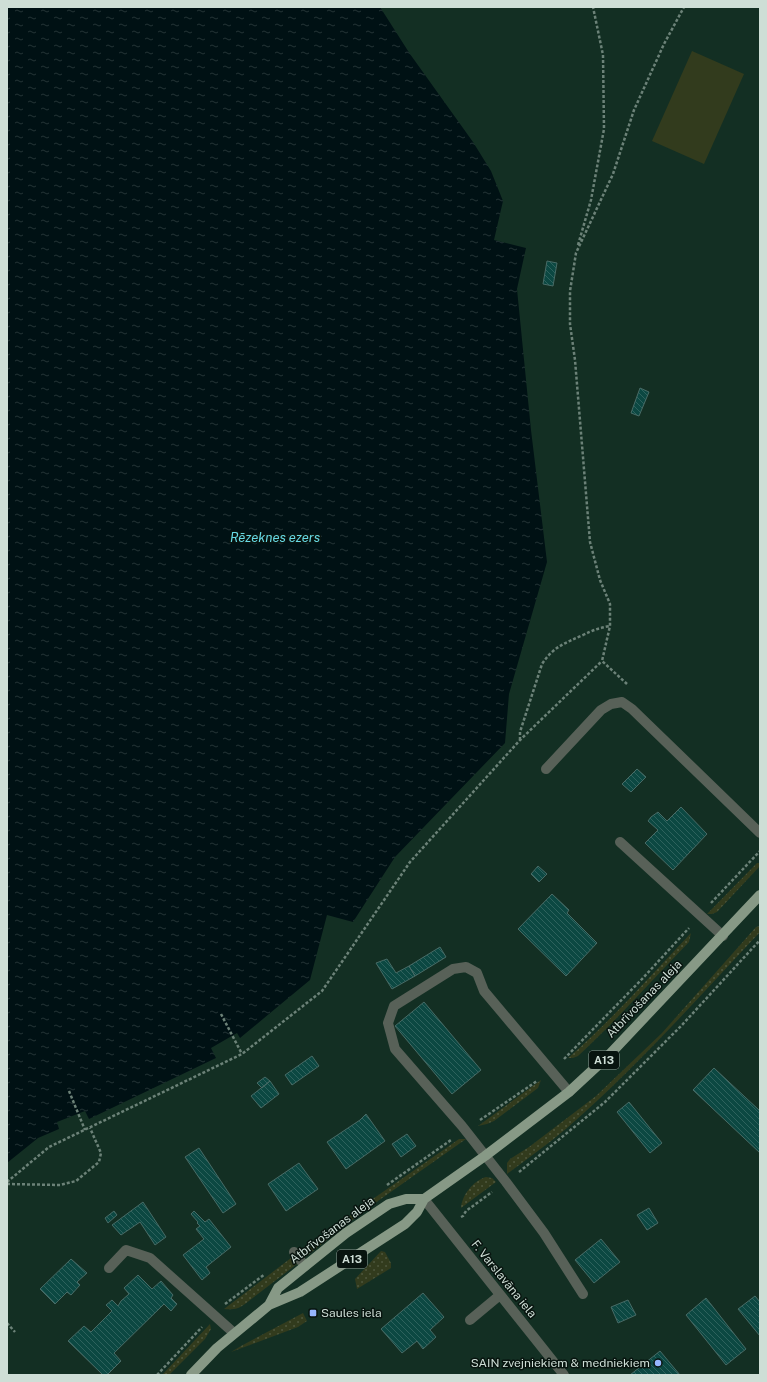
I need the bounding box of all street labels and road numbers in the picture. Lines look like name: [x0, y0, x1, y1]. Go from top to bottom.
street label: Atbrīvošanas aleja: [603, 957, 685, 1041]
road number: A13: [589, 1051, 619, 1069]
street label: Atbrīvošanas aleja: [287, 1194, 377, 1266]
street label: F. Varslavāna iela: [468, 1237, 540, 1321]
road number: A13: [337, 1250, 367, 1268]

